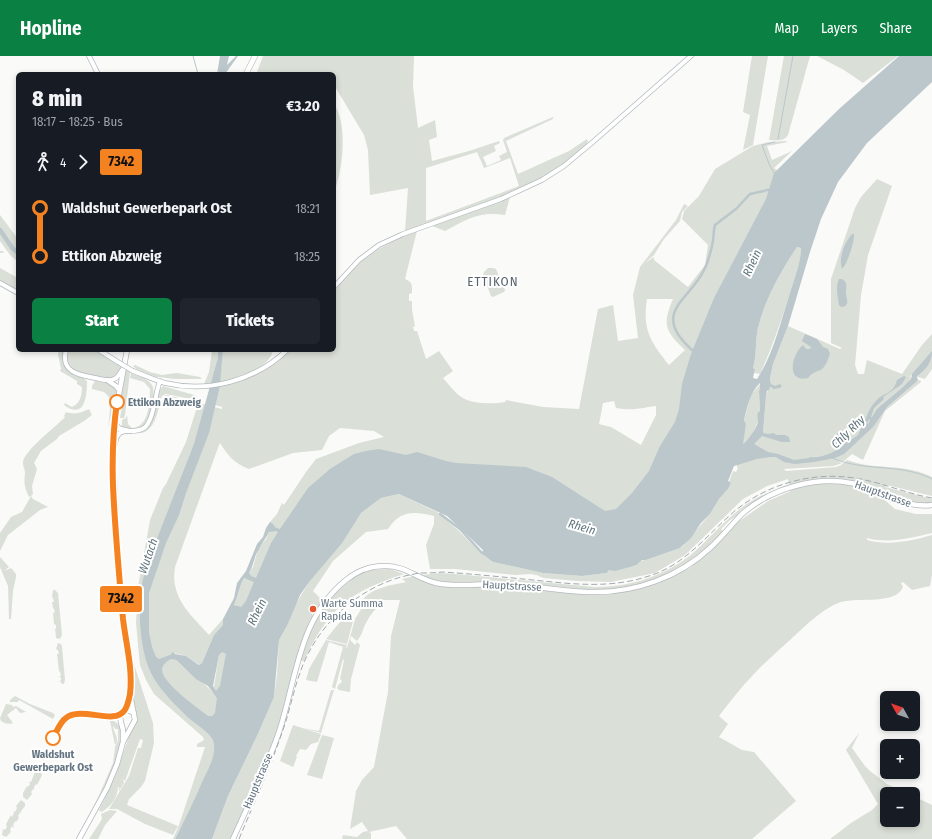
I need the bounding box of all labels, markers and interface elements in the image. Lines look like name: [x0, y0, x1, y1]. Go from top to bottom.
text: Hopline: [20, 17, 82, 40]
text: Map: [775, 20, 799, 37]
text: Layers: [821, 20, 857, 37]
text: Share: [879, 20, 912, 37]
text: 8 min: [32, 85, 82, 112]
text: €3.20: [286, 97, 320, 115]
text: 18:17 – 18:25 · Bus: [32, 114, 123, 129]
icon: walk: [32, 151, 54, 173]
icon: forward: [72, 151, 94, 173]
text: 7342: [108, 153, 134, 170]
text: 4: [60, 155, 66, 170]
text: Waldshut Gewerbepark Ost: [62, 199, 232, 217]
text: 18:21: [295, 201, 320, 216]
text: Ettikon Abzweig: [62, 247, 161, 265]
water label: Rhein: [740, 247, 764, 279]
text: 18:25: [294, 249, 320, 264]
district label: ETTIKON: [467, 274, 519, 289]
button: Start: [32, 298, 172, 344]
button: Tickets: [180, 298, 320, 344]
marker: Ettikon Abzweig: [109, 394, 125, 410]
place label: Ettikon Abzweig: [128, 396, 201, 409]
water label: Chly Rhy: [828, 412, 868, 451]
street label: Hauptstrasse: [853, 478, 913, 510]
water label: Rhein: [567, 516, 597, 538]
water label: Wutach: [135, 537, 161, 575]
street label: Hauptstrasse: [482, 578, 542, 594]
line badge: 7342: [93, 586, 149, 612]
text: 7342: [108, 590, 134, 607]
water label: Rhein: [245, 596, 269, 628]
place label: Warte Summa Rapida: [321, 597, 383, 623]
marker: Warte Summa Rapida: [308, 604, 318, 614]
north arrow: [880, 691, 920, 731]
map controls: [880, 691, 920, 827]
marker: Waldshut Gewerbepark Ost: [45, 730, 61, 746]
button: +: [880, 739, 920, 779]
place label: Waldshut Gewerbepark Ost: [13, 748, 93, 774]
street label: Hauptstrasse: [240, 751, 276, 811]
button: −: [880, 787, 920, 827]

